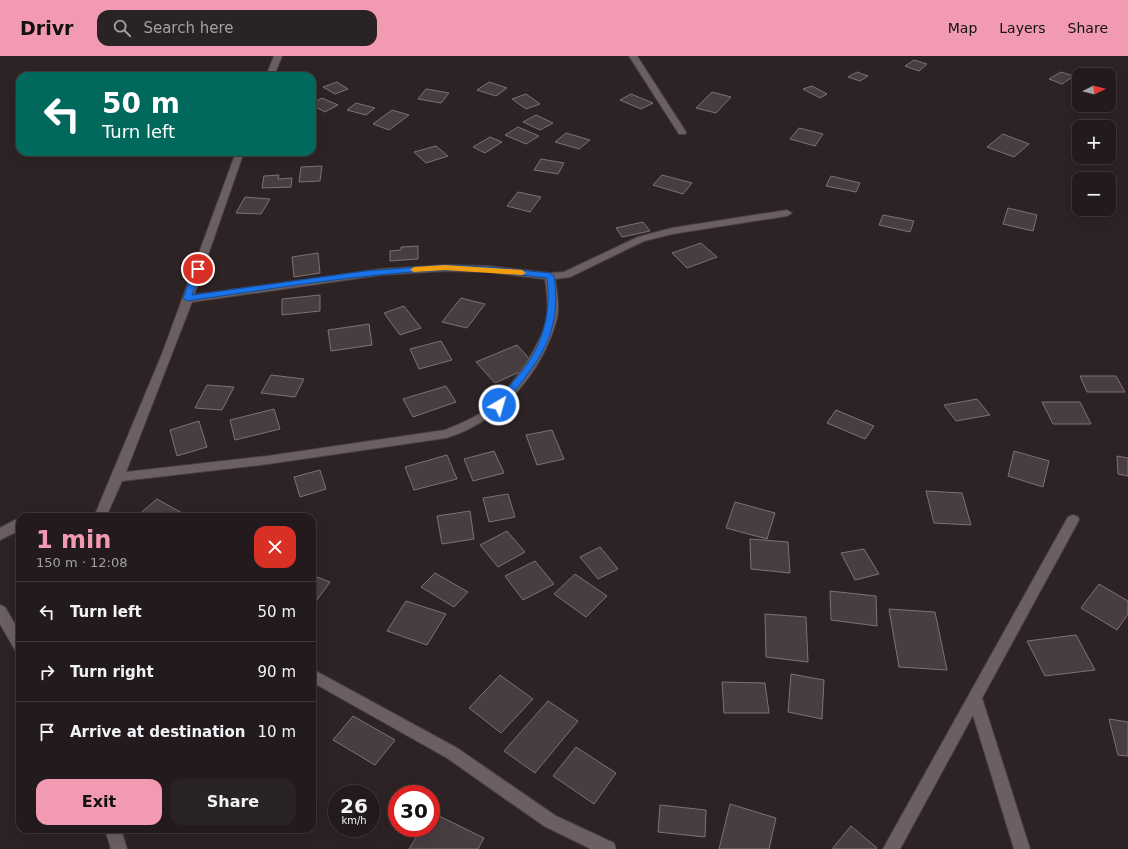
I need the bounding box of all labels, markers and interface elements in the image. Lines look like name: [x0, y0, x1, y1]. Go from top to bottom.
search box: [97, 10, 377, 46]
text: Drivr: [20, 17, 73, 39]
icon: search: [111, 17, 133, 39]
text: Search here: [143, 19, 234, 37]
text: Map: [948, 20, 977, 36]
text: Layers: [999, 20, 1046, 36]
text: Share: [1068, 20, 1108, 36]
north arrow: [1072, 68, 1116, 112]
map controls: [1072, 68, 1116, 216]
text: 50 m: [102, 87, 180, 120]
icon: left: [36, 88, 88, 140]
button: +: [1072, 120, 1116, 164]
text: Turn left: [102, 121, 175, 142]
button: −: [1072, 172, 1116, 216]
pin: [181, 252, 215, 286]
icon: arrive: [187, 258, 209, 280]
position arrow: [478, 384, 520, 426]
text: 1 min: [36, 526, 111, 554]
button: close: [254, 526, 296, 568]
text: 150 m · 12:08: [36, 555, 127, 570]
icon: left: [36, 601, 58, 623]
text: Turn left: [70, 603, 142, 621]
text: 50 m: [258, 603, 296, 621]
icon: right: [36, 661, 58, 683]
text: Turn right: [70, 663, 154, 681]
text: 90 m: [258, 663, 296, 681]
icon: arrive: [36, 721, 58, 743]
text: Arrive at destination: [70, 723, 245, 741]
text: 10 m: [258, 723, 296, 741]
button: Exit: [36, 779, 162, 825]
button: Share: [170, 779, 296, 825]
speed limit sign: 30: [388, 785, 440, 837]
text: 26: [340, 794, 368, 818]
text: km/h: [341, 815, 367, 826]

